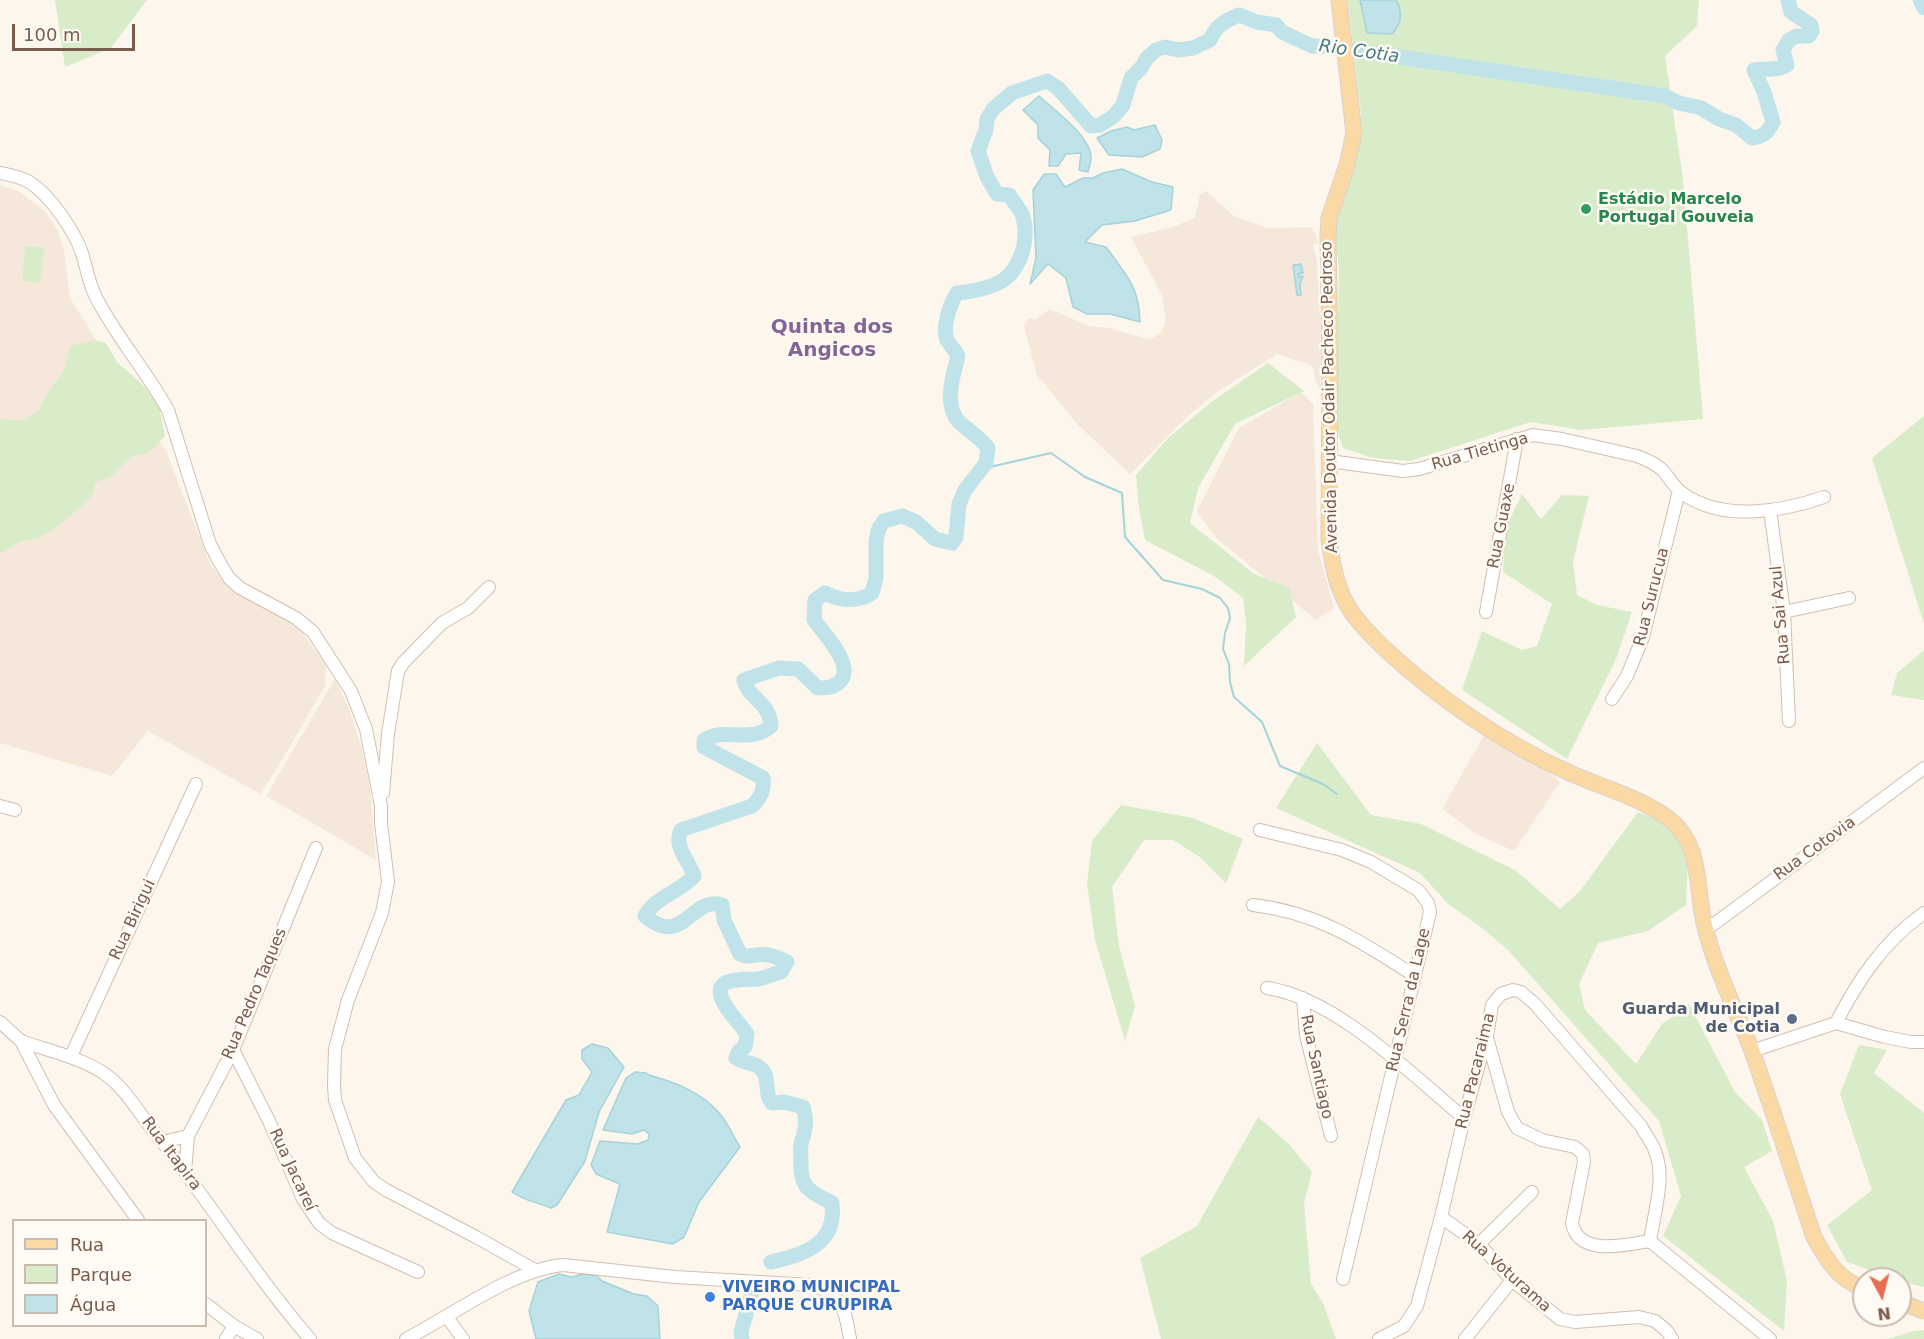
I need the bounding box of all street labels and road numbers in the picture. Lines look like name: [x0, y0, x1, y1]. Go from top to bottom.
street label: Avenida Doutor Odair Pacheco Pedroso: [1318, 241, 1342, 553]
street label: Rua Tietinga: [1429, 429, 1531, 475]
street label: Rua Guaxe: [1484, 482, 1520, 570]
street label: Rua Surucua: [1630, 546, 1674, 648]
street label: Rua Sai Azul: [1767, 565, 1795, 665]
street label: Rua Cotovia: [1770, 813, 1860, 885]
street label: Rua Birigui: [106, 877, 160, 963]
street label: Rua Pedro Taques: [219, 925, 291, 1063]
street label: Rua Serra da Lage: [1383, 926, 1435, 1074]
street label: Rua Pacaraima: [1452, 1011, 1500, 1131]
street label: Rua Santiago: [1296, 1013, 1336, 1121]
street label: Rua Itapira: [137, 1113, 205, 1195]
street label: Rua Jacareí: [264, 1126, 320, 1214]
street label: Rua Voturama: [1458, 1227, 1554, 1317]

